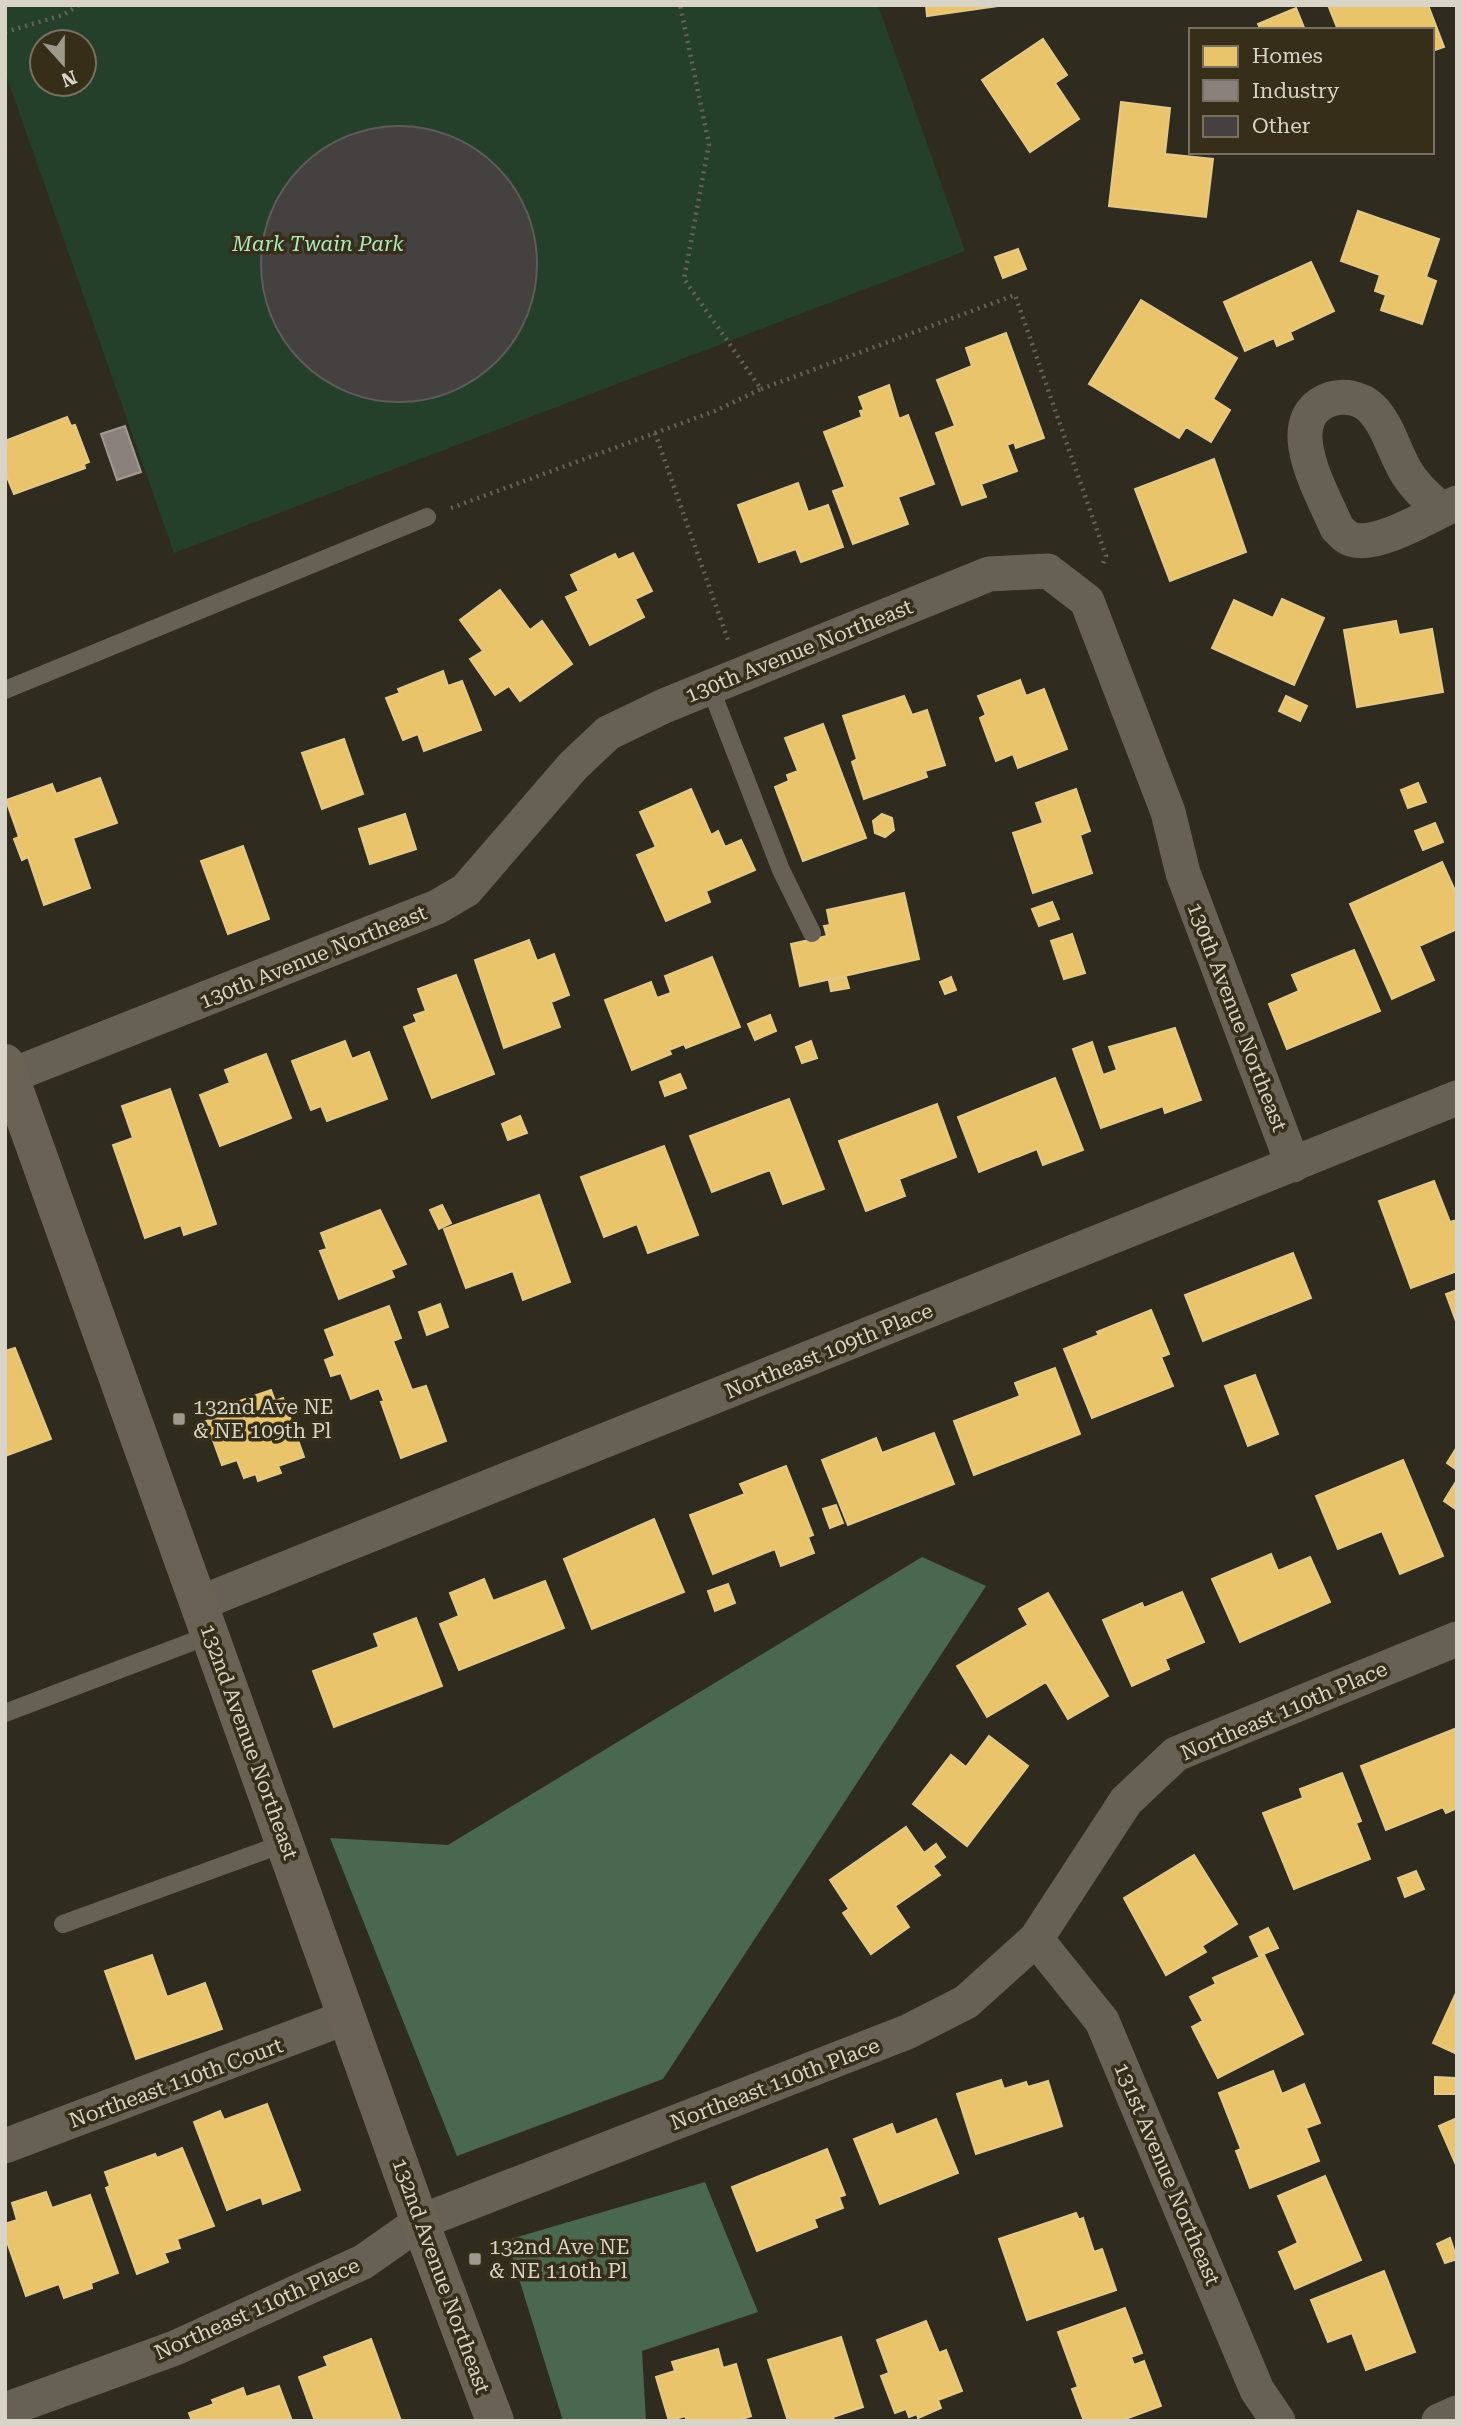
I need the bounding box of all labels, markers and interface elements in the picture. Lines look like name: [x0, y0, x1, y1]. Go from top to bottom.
north arrow: [28, 28, 98, 98]
legend: [1189, 28, 1434, 154]
text: Homes: [1252, 44, 1323, 68]
text: N: [58, 65, 80, 92]
text: Industry: [1252, 79, 1340, 103]
text: Other: [1252, 114, 1311, 138]
park label: Mark Twain Park: [231, 232, 404, 256]
street label: 130th Avenue Northeast: [682, 594, 916, 708]
street label: 130th Avenue Northeast: [1182, 899, 1292, 1135]
street label: 130th Avenue Northeast: [196, 900, 430, 1014]
street label: Northeast 109th Place: [722, 1298, 936, 1404]
place label: 132nd Ave NE & NE 109th Pl: [193, 1395, 334, 1443]
marker: 132nd Ave NE & NE 109th Pl: [171, 1411, 187, 1427]
street label: 132nd Avenue Northeast: [195, 1621, 303, 1863]
street label: Northeast 110th Place: [1177, 1657, 1391, 1765]
street label: Northeast 110th Court: [66, 2033, 286, 2133]
street label: Northeast 110th Place: [667, 2033, 883, 2135]
street label: 131st Avenue Northeast: [1109, 2059, 1225, 2289]
street label: 132nd Avenue Northeast: [387, 2155, 495, 2397]
place label: 132nd Ave NE & NE 110th Pl: [489, 2235, 630, 2283]
marker: 132nd Ave NE & NE 110th Pl: [467, 2251, 483, 2267]
street label: Northeast 110th Place: [151, 2253, 363, 2365]

